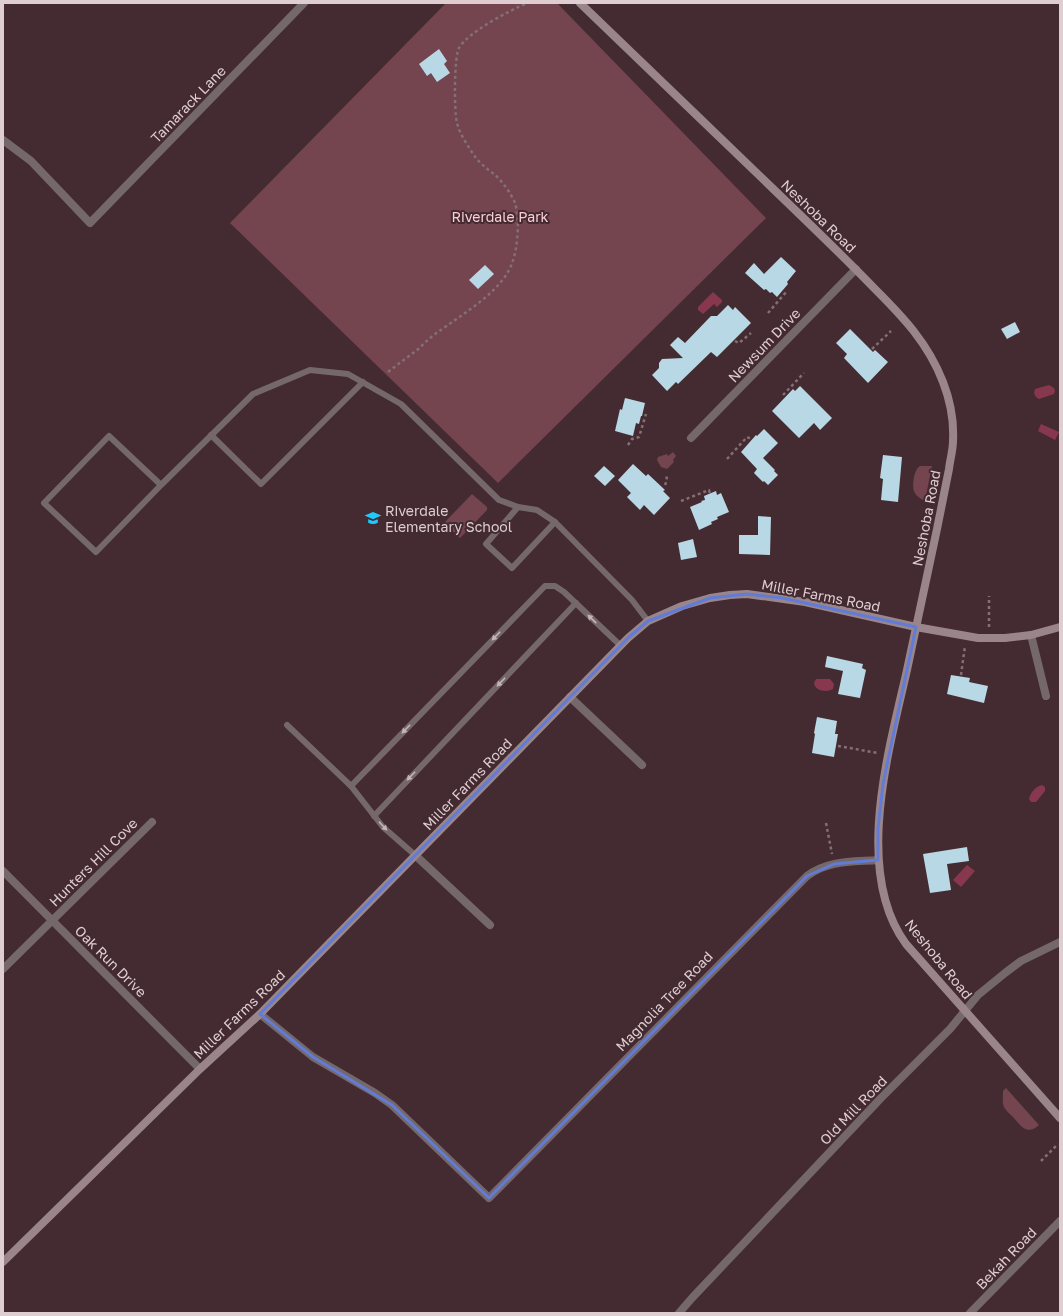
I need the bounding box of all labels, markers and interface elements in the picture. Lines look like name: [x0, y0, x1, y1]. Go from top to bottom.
street label: Tamarack Lane: [147, 62, 229, 146]
street label: Neshoba Road: [778, 176, 860, 256]
park label: Riverdale Park: [451, 208, 549, 225]
street label: Newsum Drive: [724, 304, 804, 386]
street label: Neshoba Road: [908, 469, 944, 567]
place label: Riverdale Elementary School: [385, 502, 512, 535]
school or university icon: Riverdale Elementary School: [364, 509, 382, 527]
street label: Miller Farms Road: [760, 575, 882, 615]
one-way arrow: [588, 615, 597, 624]
one-way arrow: [491, 631, 501, 641]
one-way arrow: [496, 677, 506, 687]
one-way arrow: [401, 724, 411, 734]
street label: Miller Farms Road: [419, 735, 515, 833]
one-way arrow: [406, 771, 416, 781]
street label: Hunters Hill Cove: [45, 814, 141, 910]
one-way arrow: [378, 821, 387, 831]
street label: Neshoba Road: [902, 916, 976, 1002]
street label: Oak Run Drive: [72, 922, 150, 1000]
street label: Magnolia Tree Road: [612, 948, 716, 1054]
street label: Miller Farms Road: [190, 966, 288, 1062]
street label: Old Mill Road: [816, 1072, 890, 1148]
street label: Bekah Road: [972, 1223, 1040, 1293]

